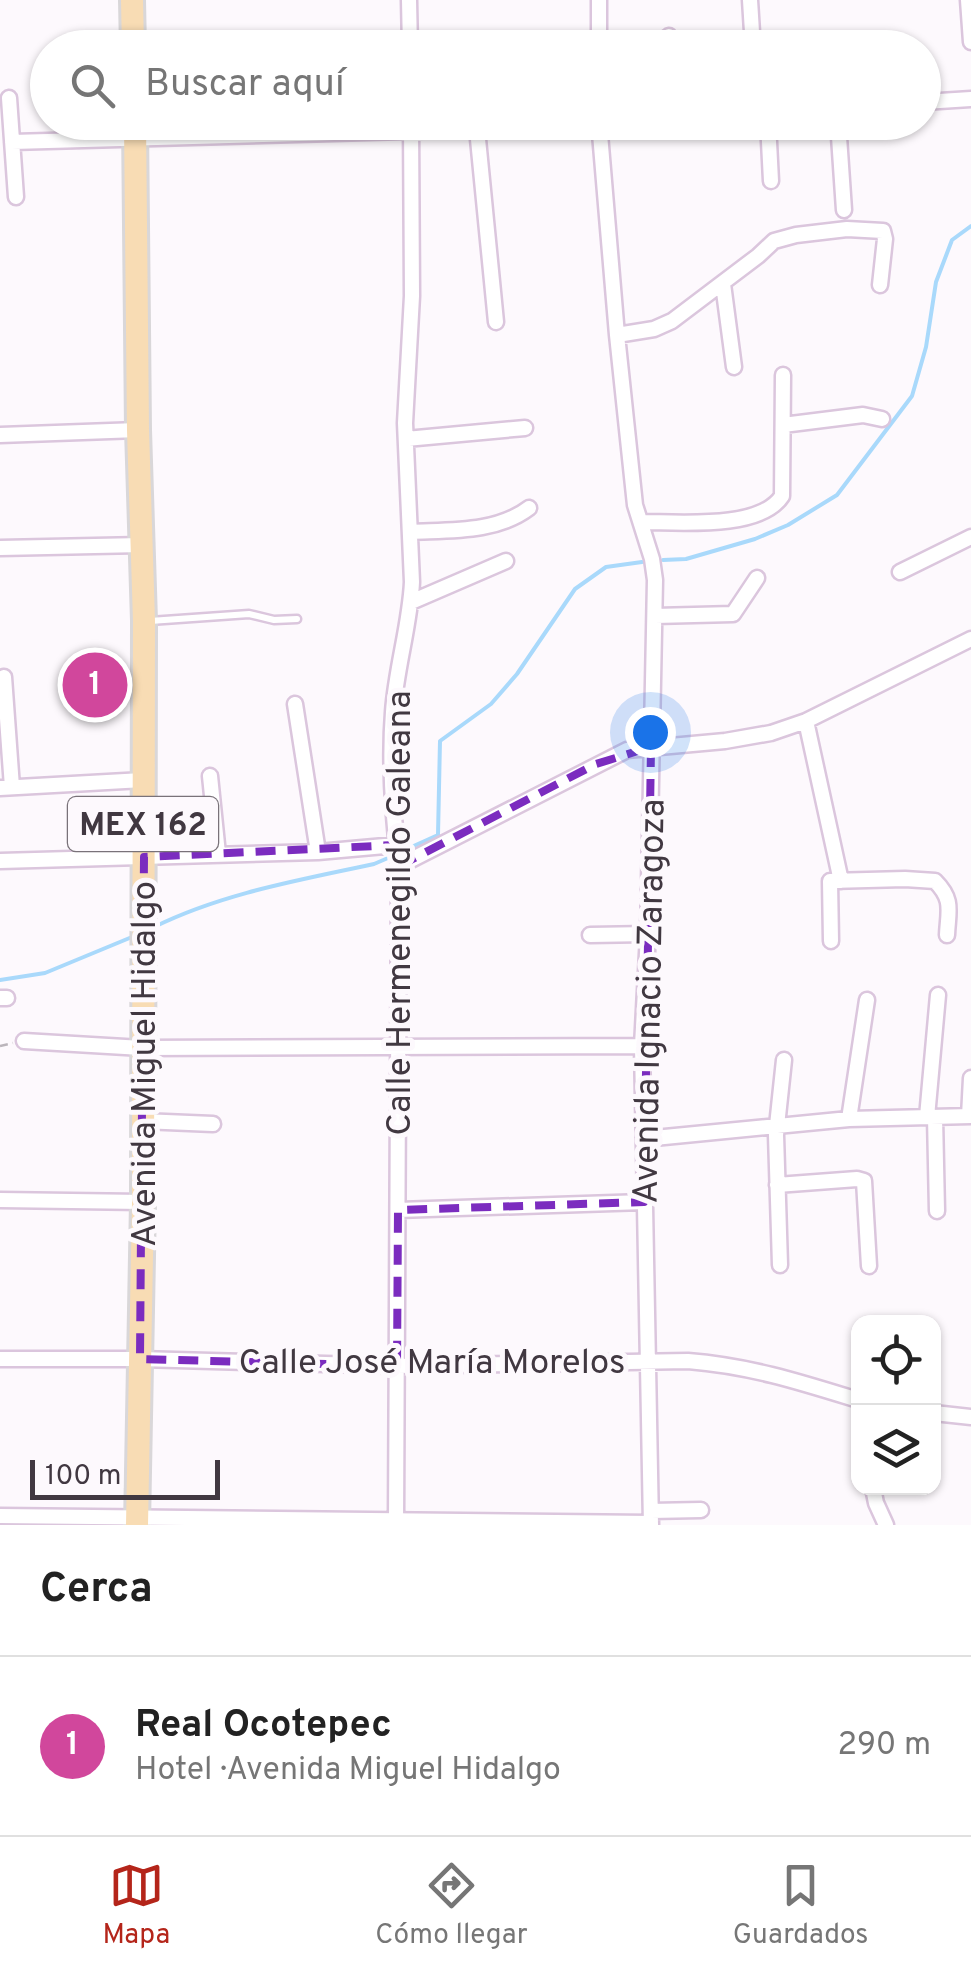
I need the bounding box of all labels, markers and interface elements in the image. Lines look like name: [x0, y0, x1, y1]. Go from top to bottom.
search box: [30, 30, 941, 140]
icon: search: [65, 58, 120, 113]
text: Buscar aquí: [145, 61, 345, 110]
pin: 1: [62, 648, 128, 722]
street label: Calle Hermenegildo Galeana: [379, 690, 423, 1136]
your location: [625, 707, 676, 758]
road number: MEX 162: [68, 797, 218, 851]
street label: Avenida Ignacio Zaragoza: [625, 798, 677, 1204]
street label: Avenida Miguel Hidalgo: [124, 881, 168, 1247]
map controls: [851, 1315, 941, 1495]
button: locate: [851, 1315, 941, 1405]
street label: Calle José María Morelos: [239, 1342, 625, 1386]
button: layers: [851, 1405, 941, 1495]
scale bar: [30, 1455, 220, 1500]
text: 100 m: [45, 1459, 121, 1495]
text: Cerca: [40, 1564, 153, 1617]
text: Real Ocotepec: [135, 1702, 392, 1751]
text: 1: [66, 1726, 79, 1766]
text: 290 m: [837, 1726, 931, 1766]
text: Hotel · Avenida Miguel Hidalgo: [135, 1751, 561, 1791]
tab: Mapa: [103, 1858, 170, 1954]
tab: Cómo llegar: [375, 1858, 528, 1954]
tab: Guardados: [733, 1858, 868, 1954]

